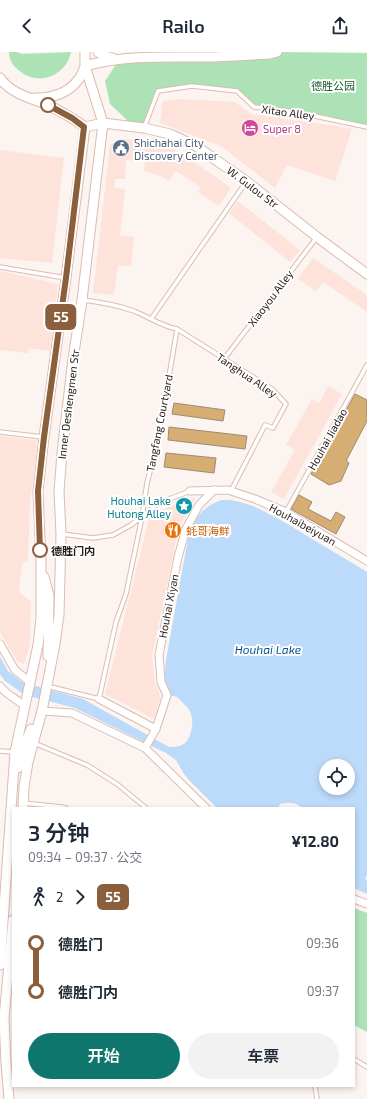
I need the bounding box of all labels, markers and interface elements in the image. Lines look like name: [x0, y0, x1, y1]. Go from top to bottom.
icon: back: [16, 15, 38, 37]
text: Railo: [162, 15, 205, 37]
icon: share: [329, 15, 351, 37]
park label: 德胜公园: [311, 79, 355, 92]
unlabelled marker: [40, 97, 56, 113]
street label: Xitao Alley: [261, 102, 315, 122]
hotel icon: Super 8: [240, 118, 260, 138]
place label: Super 8: [263, 122, 301, 135]
place label: Shichahai City Discovery Center: [134, 136, 219, 162]
public building icon: Shichahai City Discovery Center: [111, 138, 131, 158]
street label: W. Gulou Str: [225, 163, 282, 211]
street label: Xiaoyou Alley: [245, 267, 296, 329]
line badge: 55: [43, 304, 79, 330]
text: 55: [53, 308, 69, 325]
street label: Inner Deshengmen Str: [55, 348, 81, 460]
street label: Tanghua Alley: [214, 350, 280, 400]
street label: Tangfang Courtyard: [143, 373, 175, 473]
street label: Houhai Jiadao: [305, 406, 349, 472]
place label: Houhai Lake Hutong Alley: [107, 494, 171, 520]
place icon: Houhai Lake Hutong Alley: [174, 496, 194, 516]
street label: Houhaibeiyuan: [267, 500, 339, 548]
restaurant icon: 蚝哥海鲜: [163, 520, 183, 540]
place label: 蚝哥海鲜: [186, 524, 230, 537]
marker: 德胜门内: [32, 542, 48, 558]
place label: 德胜门内: [51, 544, 95, 557]
street label: Houhai Xiyan: [155, 573, 181, 639]
water label: Houhai Lake: [235, 642, 302, 656]
map controls: [319, 759, 355, 795]
button: locate: [319, 759, 355, 795]
text: 3 分钟: [28, 819, 89, 845]
text: ¥12.80: [291, 832, 339, 850]
text: 09:34 – 09:37 · 公交: [28, 849, 142, 865]
icon: walk: [28, 886, 50, 908]
icon: forward: [69, 886, 91, 908]
text: 55: [105, 888, 121, 905]
text: 2: [56, 889, 63, 905]
text: 德胜门: [58, 935, 103, 953]
text: 09:36: [306, 935, 339, 951]
text: 德胜门内: [58, 983, 118, 1001]
text: 09:37: [307, 983, 339, 999]
button: 开始: [28, 1033, 180, 1079]
button: 车票: [188, 1033, 339, 1079]

